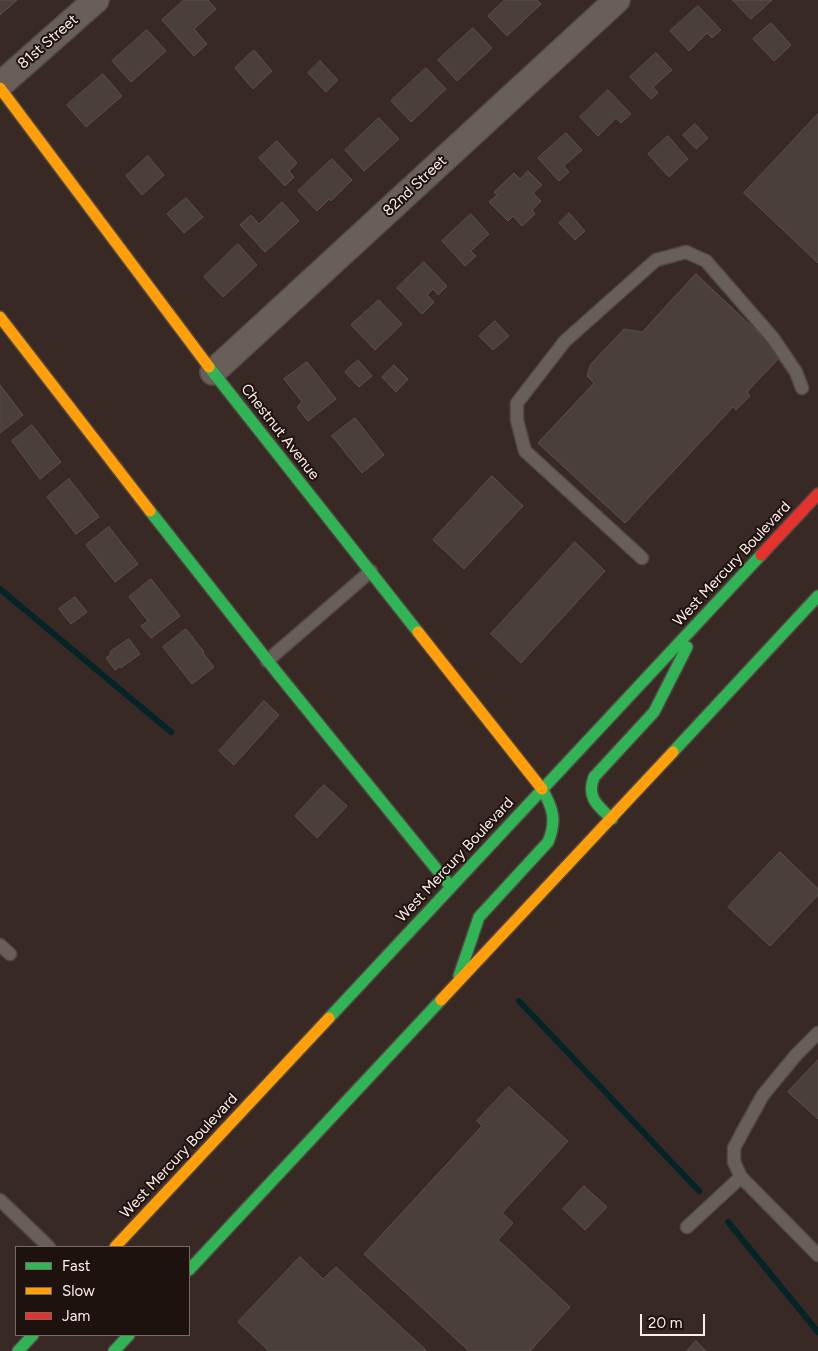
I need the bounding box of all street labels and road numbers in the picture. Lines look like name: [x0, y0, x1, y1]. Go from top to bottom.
street label: 81st Street: [14, 11, 82, 73]
street label: 82nd Street: [379, 152, 451, 220]
street label: Chestnut Avenue: [237, 380, 323, 484]
street label: West Mercury Boulevard: [669, 498, 795, 630]
street label: West Mercury Boulevard: [392, 794, 518, 926]
street label: West Mercury Boulevard: [116, 1090, 242, 1222]

